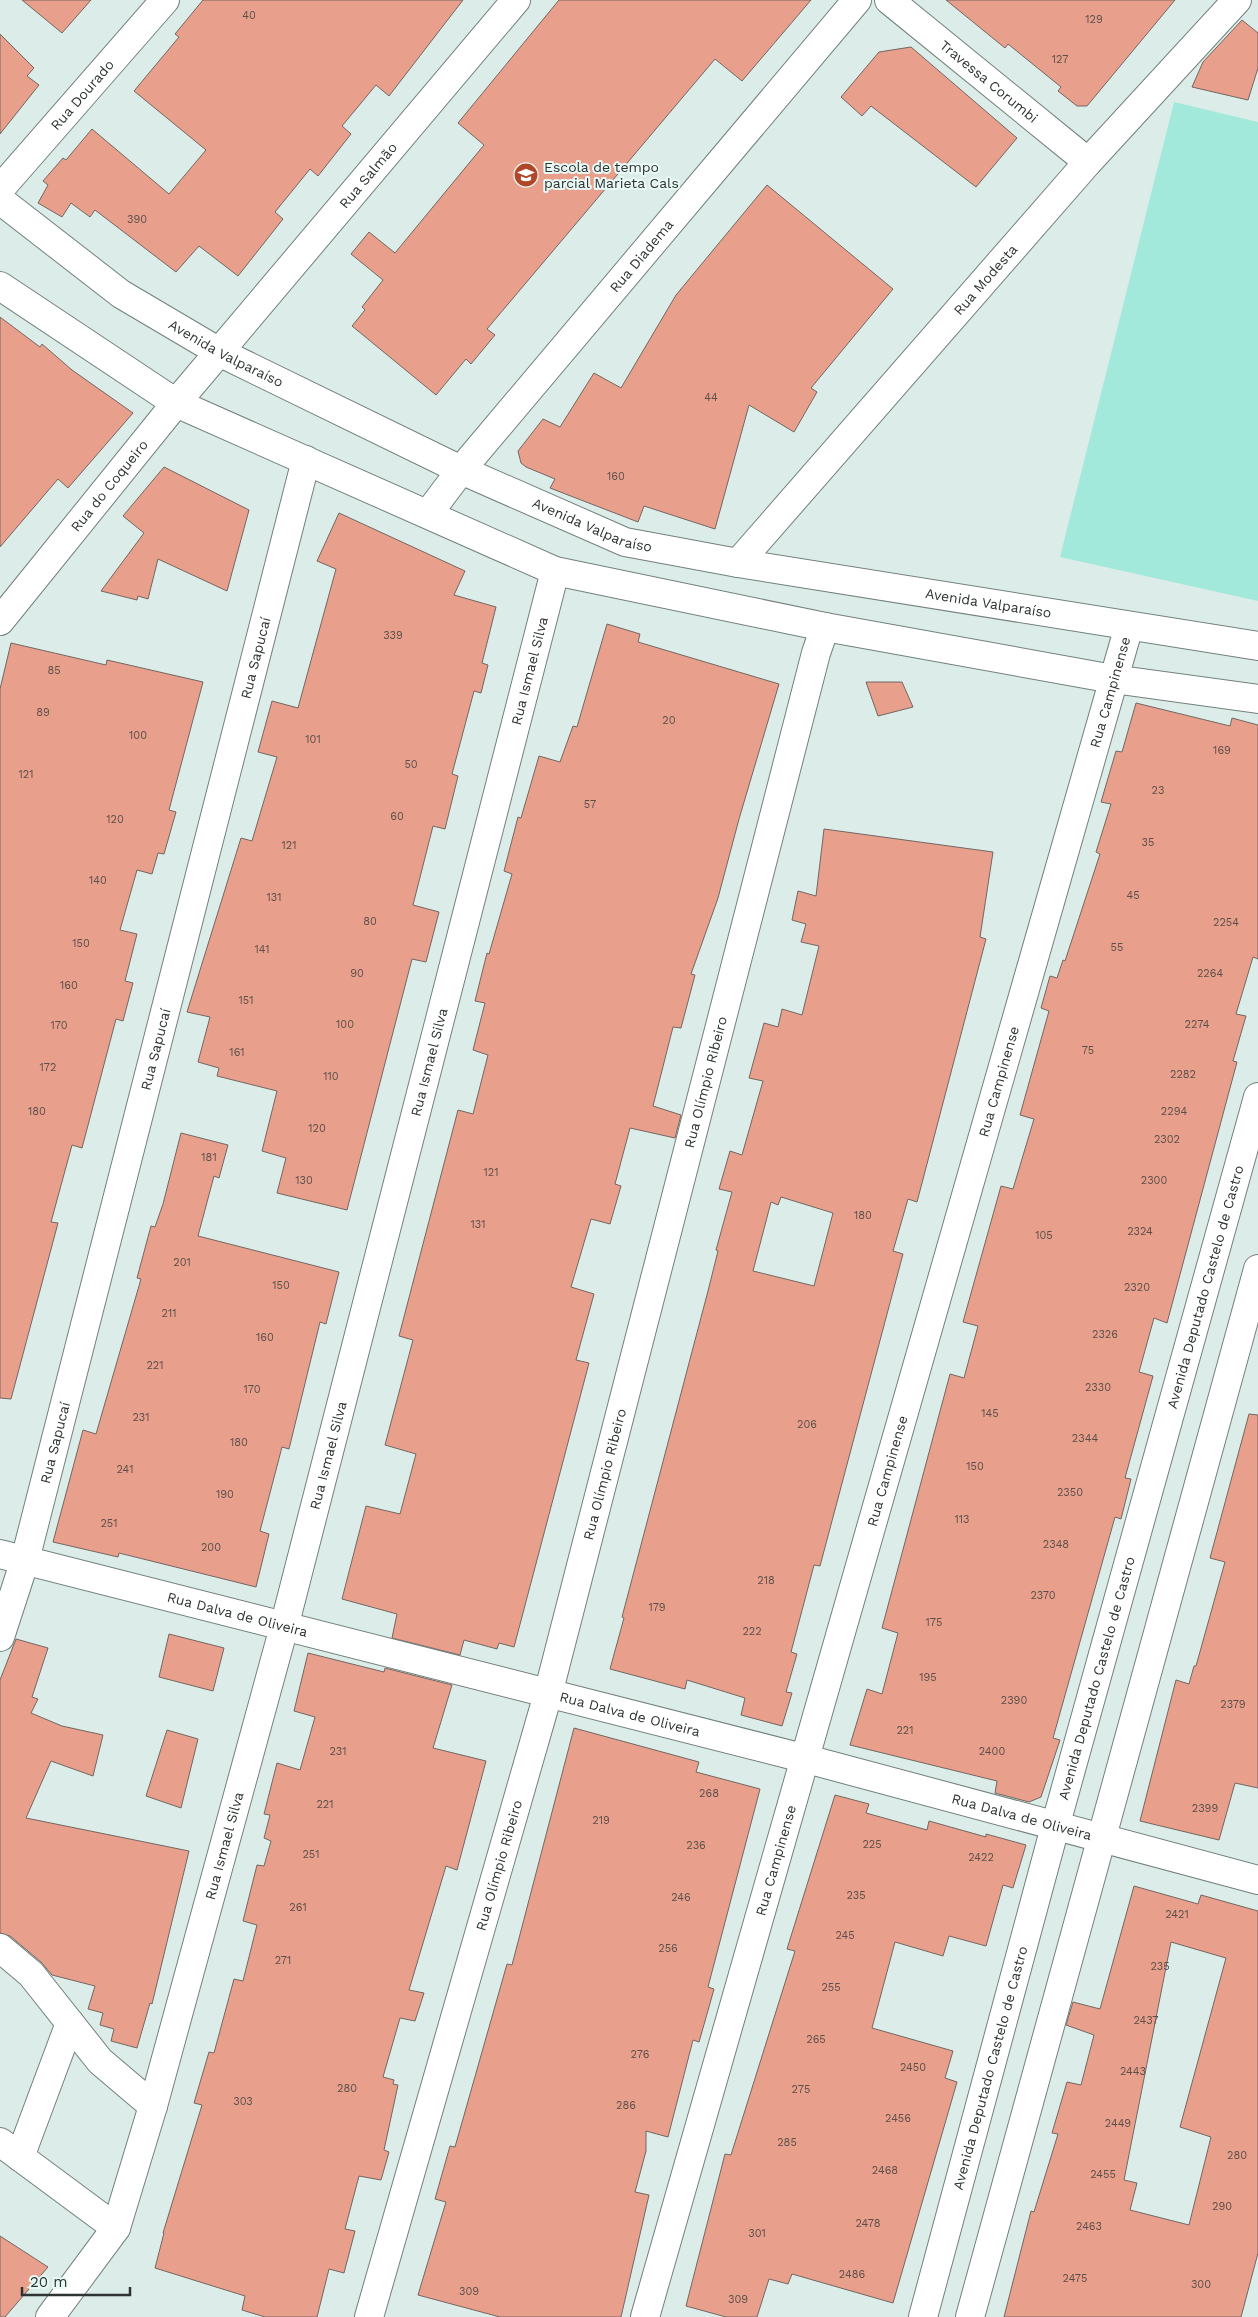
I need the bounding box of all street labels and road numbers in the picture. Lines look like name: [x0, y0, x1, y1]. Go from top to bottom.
street label: Travessa Corumbi: [937, 37, 1041, 126]
street label: Rua Dourado: [47, 56, 117, 133]
street label: Rua Salmão: [336, 139, 400, 211]
street label: Rua Diadema: [606, 216, 677, 295]
street label: Rua Modesta: [950, 241, 1020, 318]
street label: Avenida Valparaíso: [166, 316, 286, 390]
street label: Rua do Coqueiro: [67, 437, 151, 535]
street label: Avenida Valparaíso: [530, 494, 653, 555]
street label: Avenida Valparaíso: [924, 585, 1053, 621]
street label: Rua Sapucaí: [237, 615, 274, 701]
street label: Rua Ismael Silva: [508, 615, 551, 727]
street label: Rua Campinense: [1087, 635, 1133, 749]
street label: Rua Sapucaí: [137, 1006, 174, 1092]
street label: Rua Ismael Silva: [407, 1006, 451, 1118]
street label: Rua Olímpio Ribeiro: [681, 1015, 730, 1150]
street label: Rua Campinense: [975, 1024, 1022, 1139]
street label: Avenida Deputado Castelo de Castro: [1164, 1163, 1247, 1410]
street label: Rua Sapucaí: [37, 1400, 73, 1485]
street label: Rua Ismael Silva: [306, 1400, 350, 1511]
street label: Rua Olímpio Ribeiro: [580, 1407, 629, 1542]
street label: Rua Campinense: [864, 1414, 911, 1528]
street label: Avenida Deputado Castelo de Castro: [1055, 1555, 1138, 1802]
street label: Rua Dalva de Oliveira: [165, 1589, 309, 1640]
street label: Rua Dalva de Oliveira: [558, 1689, 702, 1740]
street label: Rua Ismael Silva: [202, 1790, 247, 1902]
street label: Rua Dalva de Oliveira: [950, 1790, 1094, 1843]
street label: Rua Olímpio Ribeiro: [472, 1798, 525, 1932]
street label: Rua Campinense: [752, 1803, 799, 1918]
street label: Avenida Deputado Castelo de Castro: [950, 1944, 1031, 2192]

